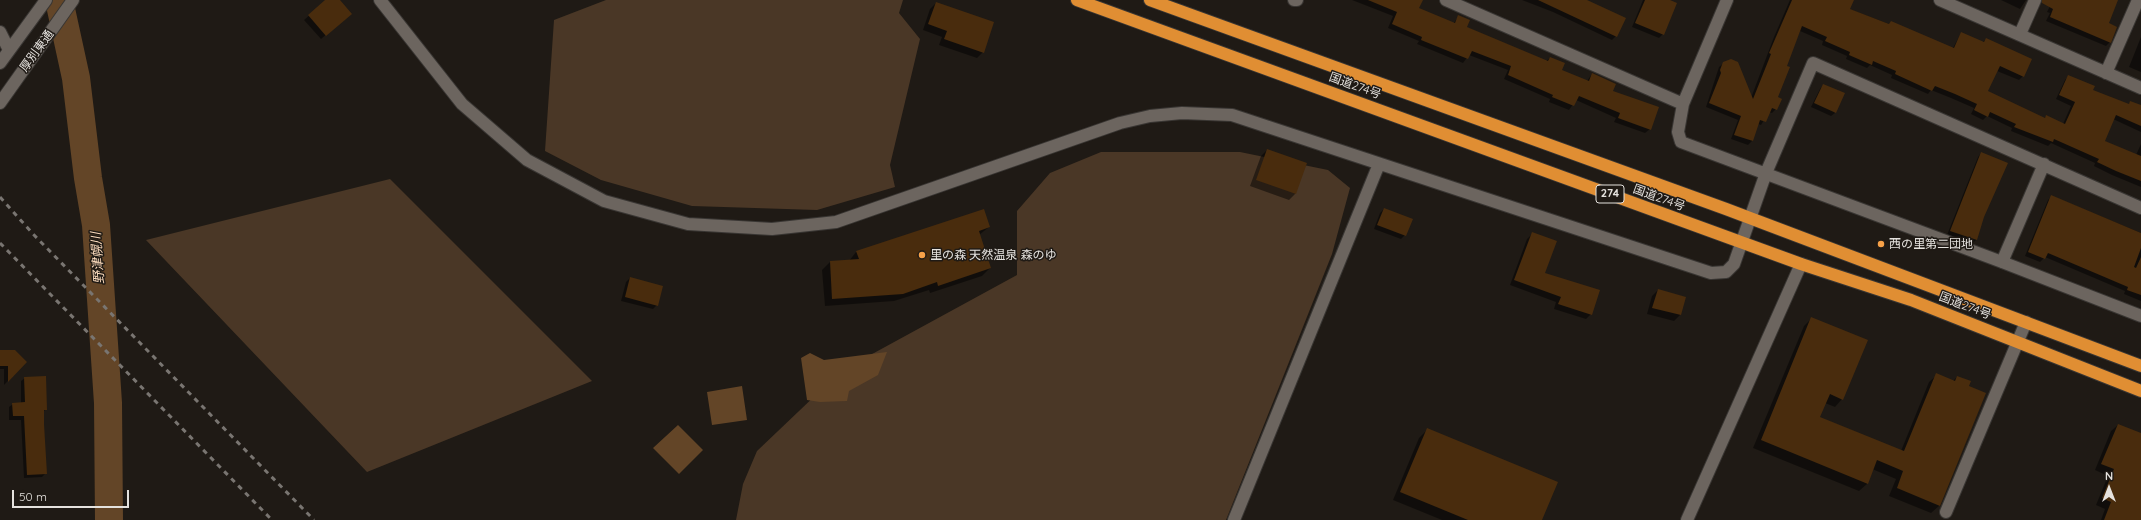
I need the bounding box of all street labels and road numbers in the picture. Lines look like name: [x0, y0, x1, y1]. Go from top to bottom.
street label: 厚別東通: [17, 27, 57, 75]
street label: 国道274号: [1327, 70, 1383, 102]
street label: 国道274号: [1631, 182, 1687, 214]
road number: 274: [1596, 185, 1624, 203]
street label: 国道274号: [1937, 290, 1993, 322]

